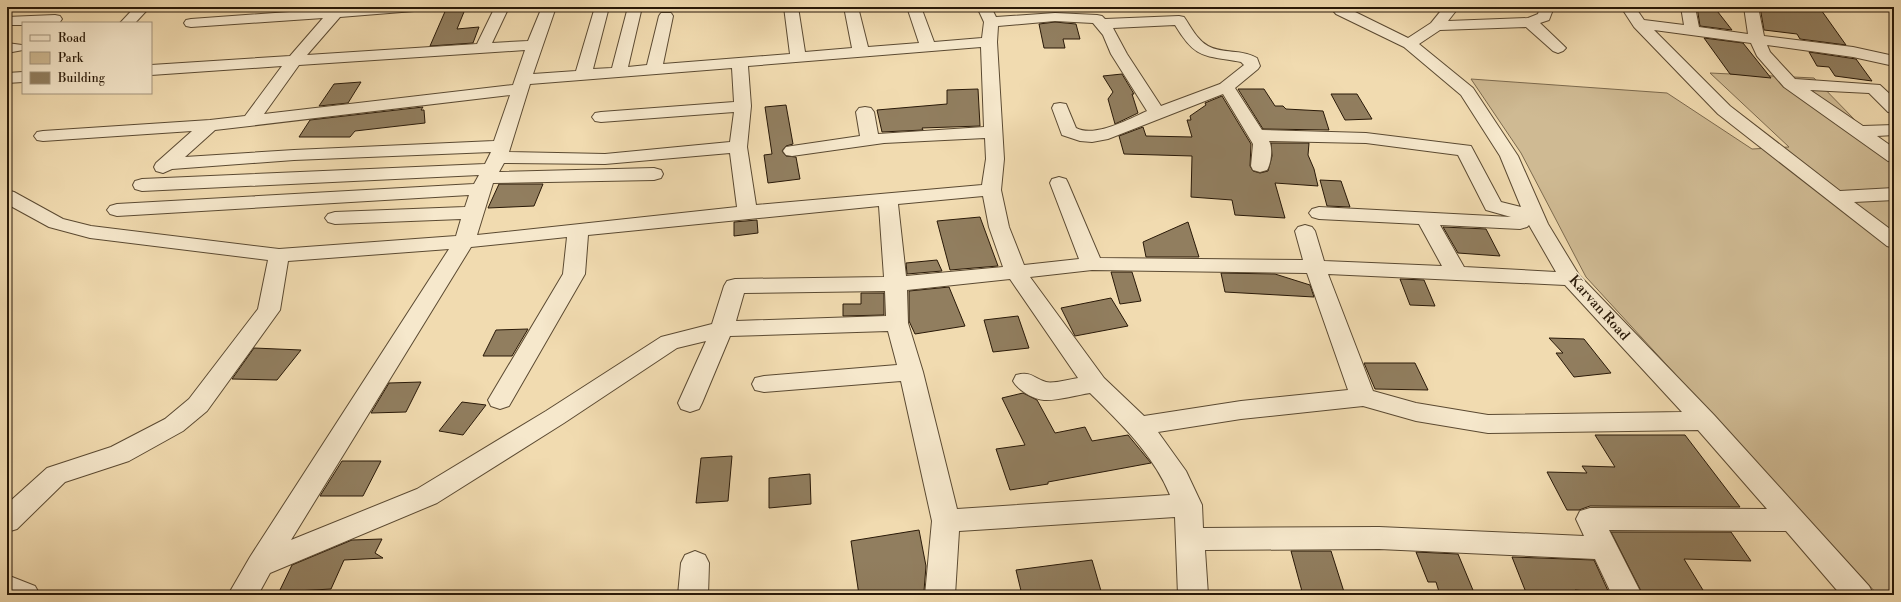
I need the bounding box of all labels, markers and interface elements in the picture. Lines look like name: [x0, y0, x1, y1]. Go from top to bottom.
legend: [22, 22, 152, 94]
text: Road: [58, 31, 86, 46]
text: Park: [58, 51, 84, 66]
text: Building: [57, 71, 106, 86]
street label: Karvan Road: [1565, 271, 1633, 345]

